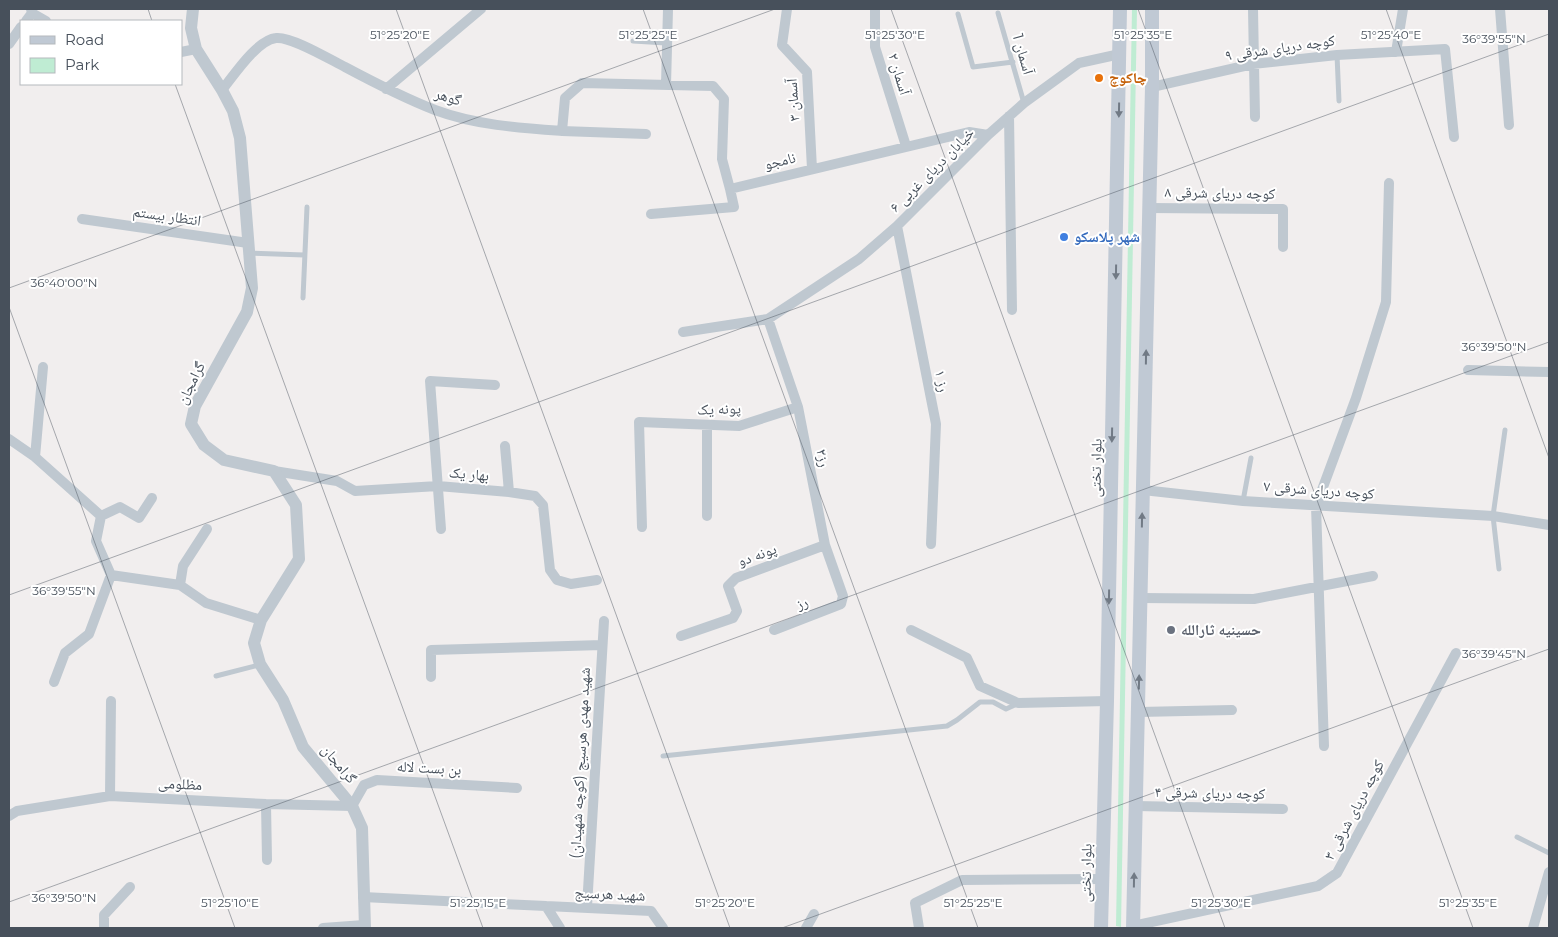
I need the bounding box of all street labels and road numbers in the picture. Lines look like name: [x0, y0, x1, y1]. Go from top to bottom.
street label: کوچه دریای شرقی ۹: [1224, 30, 1336, 66]
street label: آسمان 1: [1008, 31, 1039, 78]
street label: آسمان ۲: [883, 51, 915, 99]
street label: آسمان ۳: [781, 77, 804, 122]
street label: گوهر: [432, 83, 464, 110]
street label: خیابان دریای غربی ۶: [885, 123, 979, 217]
street label: نامجو: [762, 147, 798, 174]
street label: کوچه دریای شرقی ۸: [1164, 182, 1276, 204]
street label: انتظار بیستم: [132, 201, 202, 231]
street label: گرامجان: [172, 358, 210, 408]
street label: رز ۱: [931, 368, 954, 394]
street label: پونه یک: [697, 398, 741, 419]
street label: بلوار تختی: [1085, 438, 1107, 498]
street label: رز۲: [812, 447, 835, 469]
street label: بهار یک: [448, 462, 490, 485]
street label: کوچه دریای شرقی ۷: [1263, 476, 1375, 504]
street label: پونه دو: [735, 539, 779, 570]
street label: رز: [792, 592, 811, 614]
street label: شهید مهدی هرسیج (کوچه شهیدان): [565, 667, 595, 859]
street label: گرامجان: [317, 740, 361, 788]
street label: بن بست لاله: [396, 756, 462, 780]
street label: کوچه دریای شرقی ۳: [1319, 756, 1389, 864]
street label: مظلومی: [157, 773, 203, 795]
street label: کوچه دریای شرقی ۴: [1154, 782, 1266, 804]
street label: بلوار تختی: [1075, 843, 1097, 903]
street label: شهید هرسیج: [574, 882, 646, 906]

